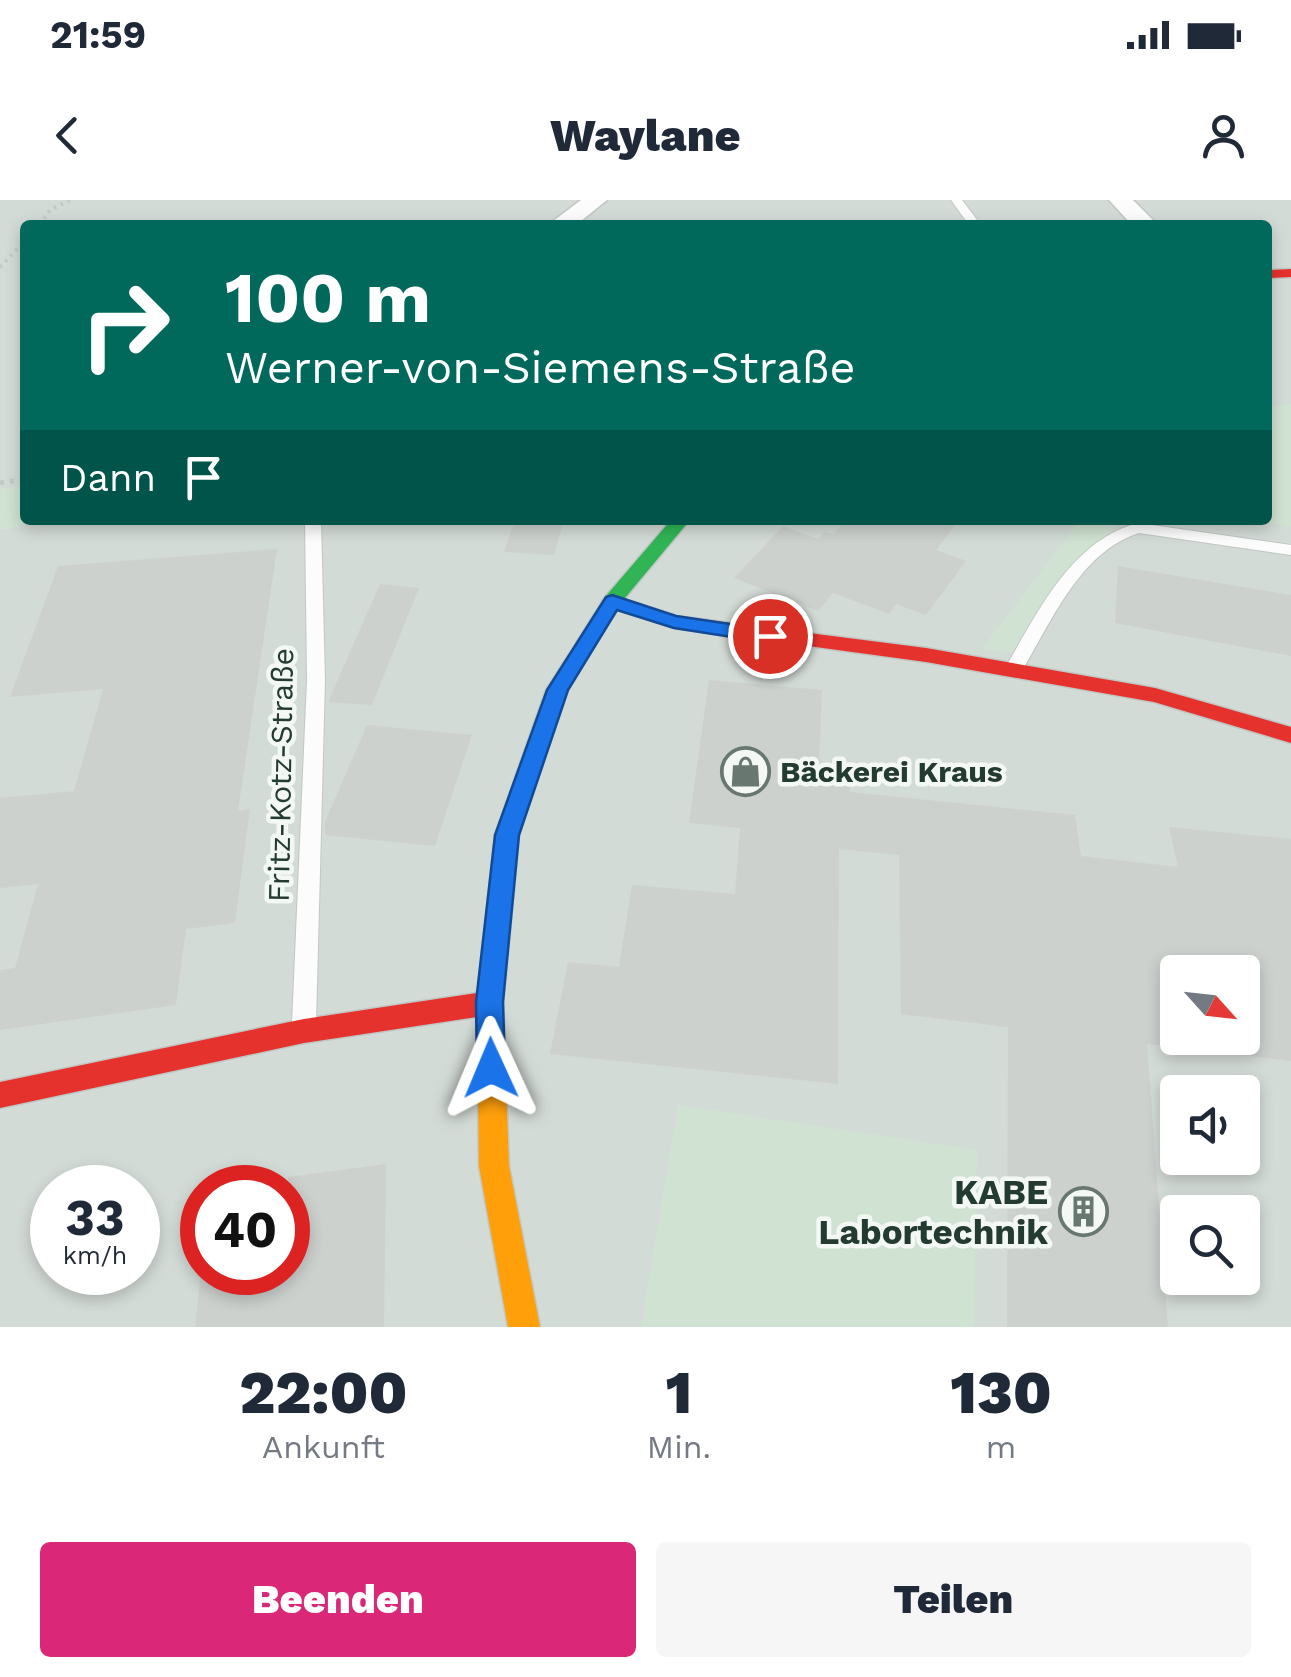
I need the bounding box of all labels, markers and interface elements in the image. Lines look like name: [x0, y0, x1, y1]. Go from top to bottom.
text: 21:59: [50, 13, 146, 57]
icon: back: [40, 108, 95, 163]
icon: person: [1196, 108, 1251, 163]
text: Waylane: [550, 109, 741, 162]
text: 100 m: [225, 257, 431, 339]
icon: right: [60, 260, 190, 390]
text: Werner-von-Siemens-Straße: [225, 341, 855, 394]
icon: arrive: [176, 450, 231, 505]
text: Dann: [60, 456, 156, 500]
pin: [728, 594, 813, 679]
icon: arrive: [743, 609, 798, 664]
street label: Fritz-Kotz-Straße: [261, 648, 300, 902]
shop icon: Bäckerei Kraus: [719, 746, 771, 798]
place label: Bäckerei Kraus: [780, 754, 1003, 789]
north arrow: [1160, 955, 1260, 1055]
map controls: [1160, 955, 1260, 1295]
position arrow: [439, 1016, 543, 1120]
button: sound: [1160, 1075, 1260, 1175]
speed limit sign: 40: [180, 1165, 310, 1295]
place label: KABE Labortechnik: [818, 1171, 1048, 1253]
building icon: KABE Labortechnik: [1057, 1186, 1109, 1238]
text: 33: [65, 1188, 125, 1247]
button: search: [1160, 1195, 1260, 1295]
text: km/h: [63, 1241, 127, 1270]
text: 22:00: [239, 1357, 408, 1428]
text: 1: [666, 1357, 692, 1428]
text: 130: [950, 1357, 1052, 1428]
text: Ankunft: [262, 1428, 385, 1466]
text: Min.: [647, 1428, 711, 1466]
text: m: [986, 1428, 1016, 1466]
button: Beenden: [40, 1542, 636, 1657]
button: Teilen: [656, 1542, 1251, 1657]

